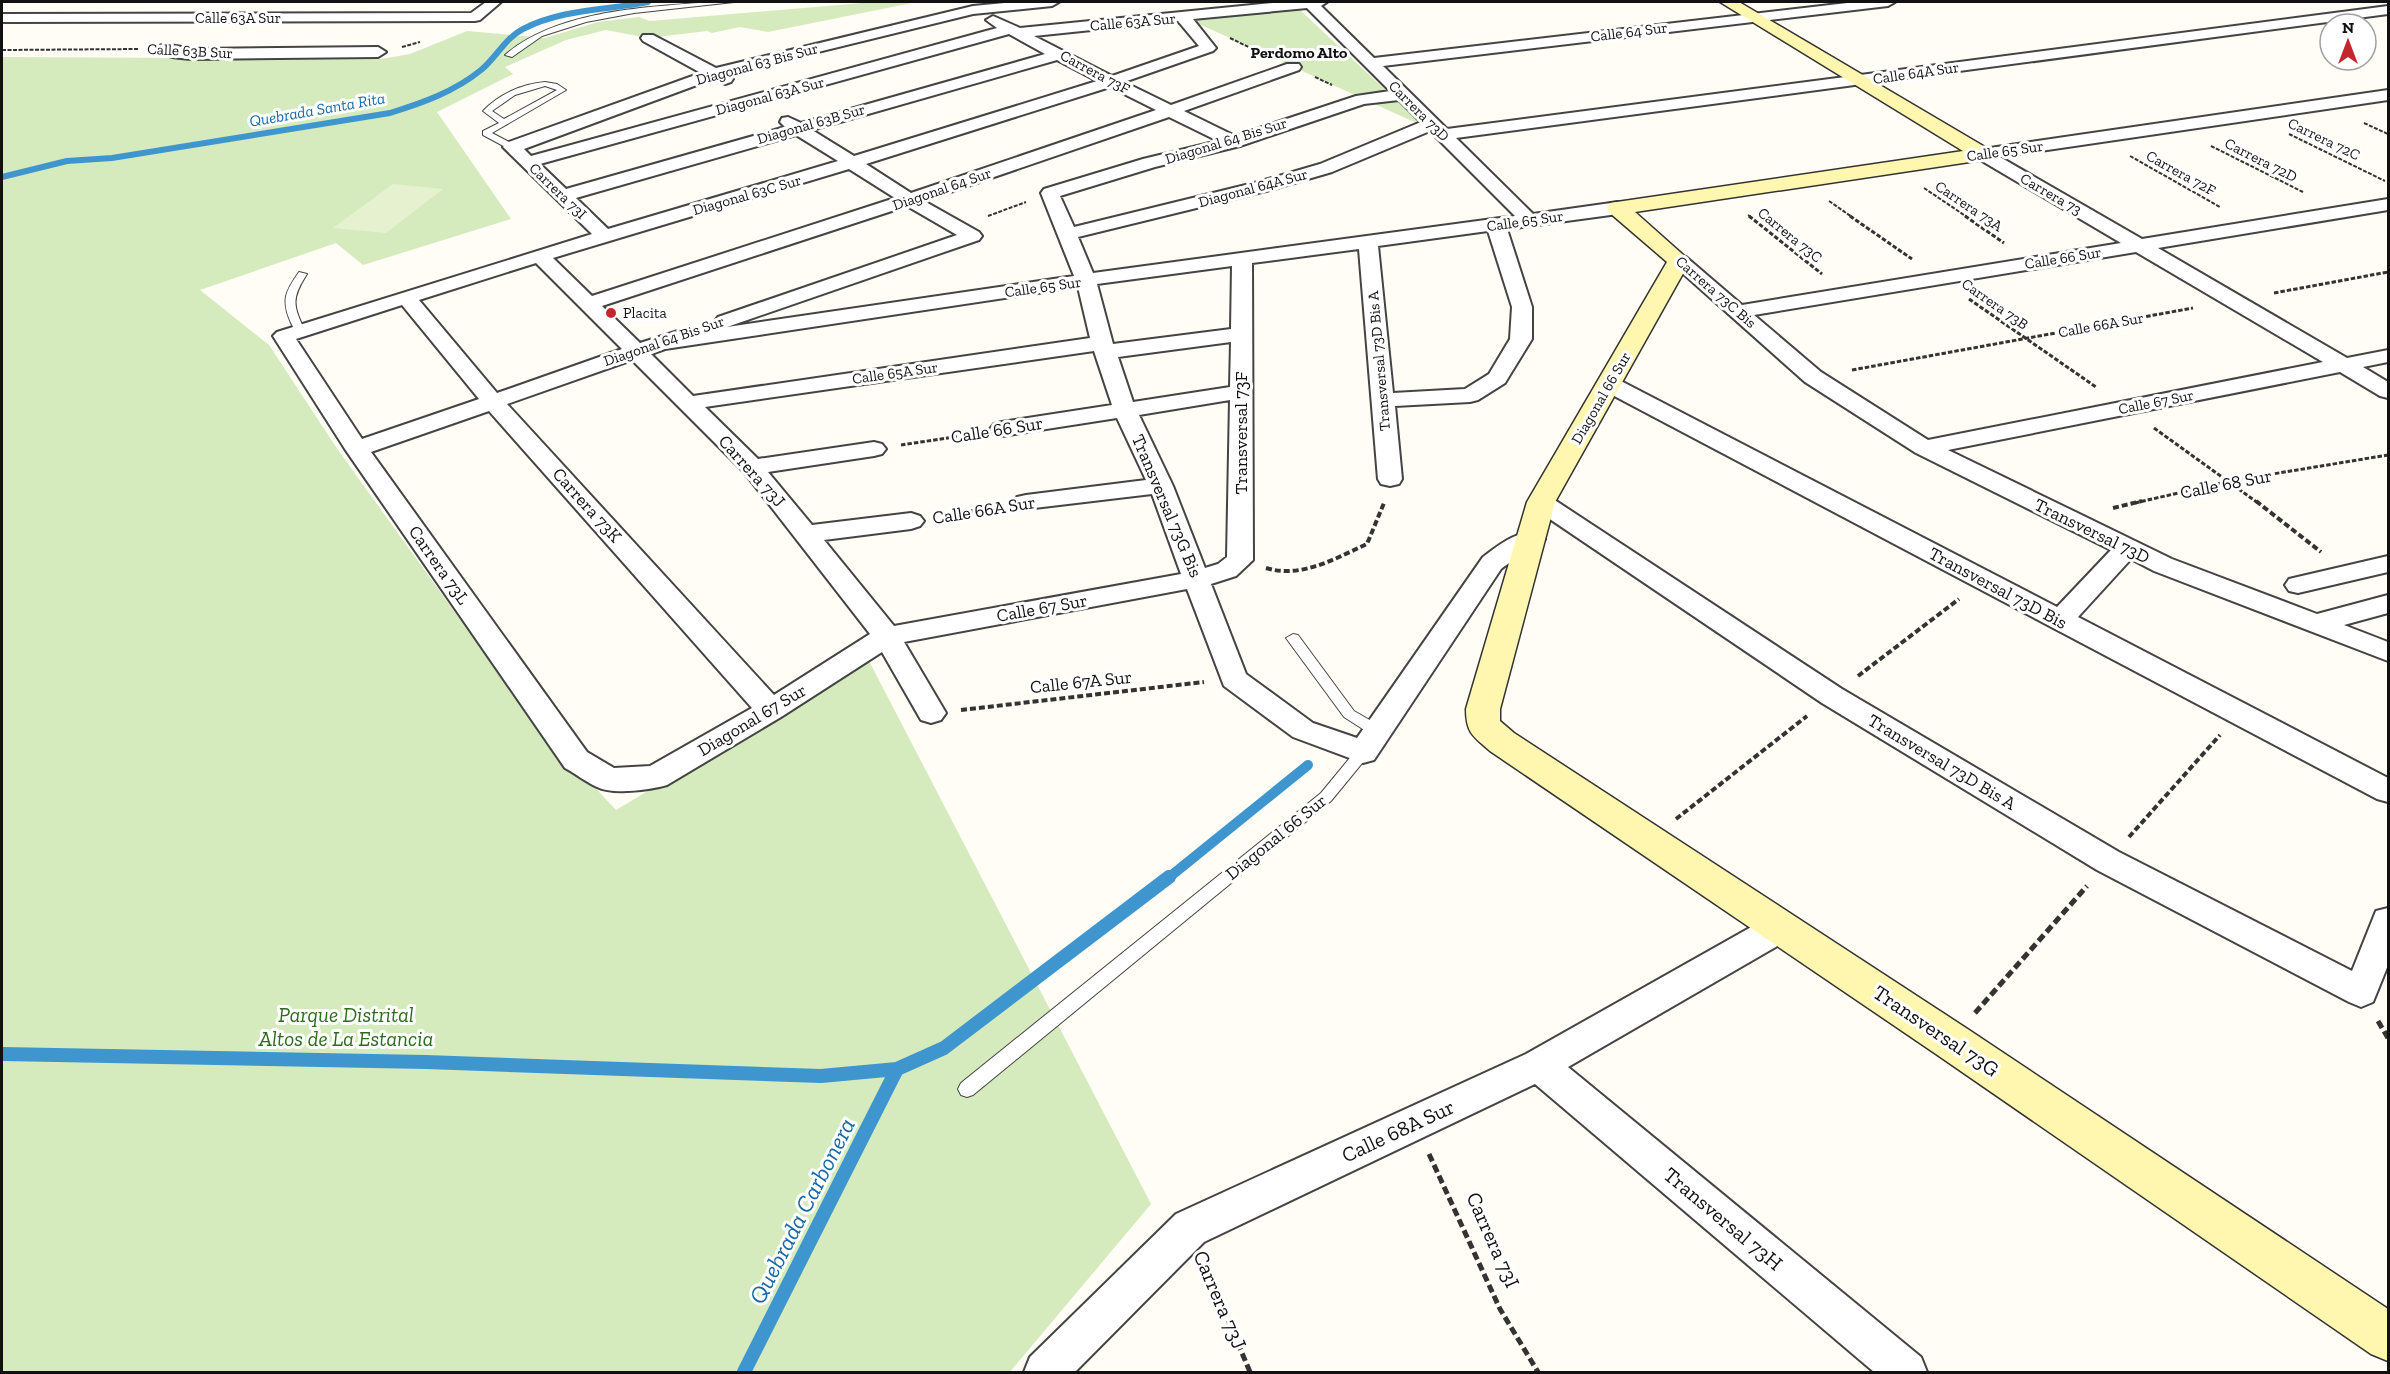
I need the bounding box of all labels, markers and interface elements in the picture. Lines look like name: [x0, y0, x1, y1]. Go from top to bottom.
street label: Calle 63A Sur: [195, 9, 281, 27]
street label: Calle 63A Sur: [1089, 9, 1177, 35]
north arrow: [2318, 12, 2378, 72]
street label: Calle 64 Sur: [1589, 18, 1669, 46]
text: N: [2342, 18, 2354, 37]
street label: Diagonal 63 Bis Sur: [694, 39, 820, 89]
street label: Calle 63B Sur: [147, 40, 233, 62]
district label: Perdomo Alto: [1251, 43, 1348, 62]
street label: Carrera 73F: [1057, 46, 1133, 98]
street label: Calle 64A Sur: [1872, 58, 1960, 88]
street label: Diagonal 63A Sur: [714, 73, 826, 119]
street label: Carrera 73D: [1385, 77, 1453, 145]
water label: Quebrada Santa Rita: [248, 88, 386, 131]
street label: Diagonal 63B Sur: [755, 100, 867, 148]
street label: Diagonal 64 Bis Sur: [1163, 114, 1289, 168]
street label: Carrera 72C: [2285, 114, 2363, 164]
street label: Carrera 72D: [2222, 134, 2300, 186]
street label: Calle 65 Sur: [1966, 137, 2044, 165]
street label: Carrera 72F: [2143, 147, 2219, 200]
street label: Carrera 73I: [526, 159, 591, 223]
street label: Diagonal 64 Sur: [890, 164, 994, 214]
street label: Diagonal 64A Sur: [1196, 165, 1310, 211]
street label: Carrera 73: [2017, 169, 2085, 219]
street label: Diagonal 63C Sur: [691, 171, 803, 219]
street label: Carrera 73A: [1932, 177, 2006, 235]
street label: Carrera 73C: [1754, 204, 1826, 266]
street label: Calle 65 Sur: [1486, 207, 1564, 235]
street label: Calle 66 Sur: [2023, 243, 2103, 273]
street label: Carrera 73C Bis: [1672, 252, 1760, 332]
street label: Calle 65 Sur: [1004, 273, 1082, 301]
street label: Carrera 73B: [1958, 275, 2032, 333]
street label: Transversal 73D Bis A: [1364, 290, 1394, 432]
place label: Placita: [623, 304, 667, 322]
marker: Placita: [604, 306, 618, 320]
street label: Calle 66A Sur: [2057, 309, 2145, 341]
street label: Diagonal 64 Bis Sur: [601, 312, 727, 370]
street label: Diagonal 66 Sur: [1567, 349, 1635, 447]
street label: Calle 65A Sur: [851, 358, 939, 388]
street label: Transversal 73F: [1230, 372, 1252, 495]
street label: Calle 67 Sur: [2117, 386, 2195, 418]
street label: Calle 66 Sur: [949, 412, 1045, 448]
street label: Carrera 73J: [714, 430, 790, 512]
street label: Transversal 73G Bis: [1127, 431, 1207, 581]
street label: Carrera 73K: [548, 463, 627, 547]
street label: Calle 68 Sur: [2178, 464, 2274, 504]
street label: Calle 66A Sur: [931, 491, 1037, 529]
street label: Transversal 73D: [2031, 494, 2153, 568]
street label: Carrera 73L: [404, 521, 474, 609]
street label: Transversal 73D Bis: [1925, 542, 2071, 634]
street label: Calle 67 Sur: [995, 589, 1089, 627]
street label: Calle 67A Sur: [1029, 666, 1133, 698]
street label: Diagonal 67 Sur: [694, 679, 810, 761]
street label: Transversal 73D Bis A: [1864, 709, 2020, 815]
street label: Diagonal 66 Sur: [1221, 789, 1331, 885]
street label: Transversal 73G: [1869, 979, 2004, 1082]
park label: Parque Distrital Altos de La Estancia: [258, 1002, 433, 1051]
street label: Calle 68A Sur: [1337, 1094, 1458, 1168]
water label: Quebrada Carbonera: [742, 1113, 861, 1309]
street label: Transversal 73H: [1659, 1162, 1788, 1276]
street label: Carrera 73I: [1461, 1188, 1526, 1291]
street label: Carrera 73J: [1189, 1247, 1252, 1353]

